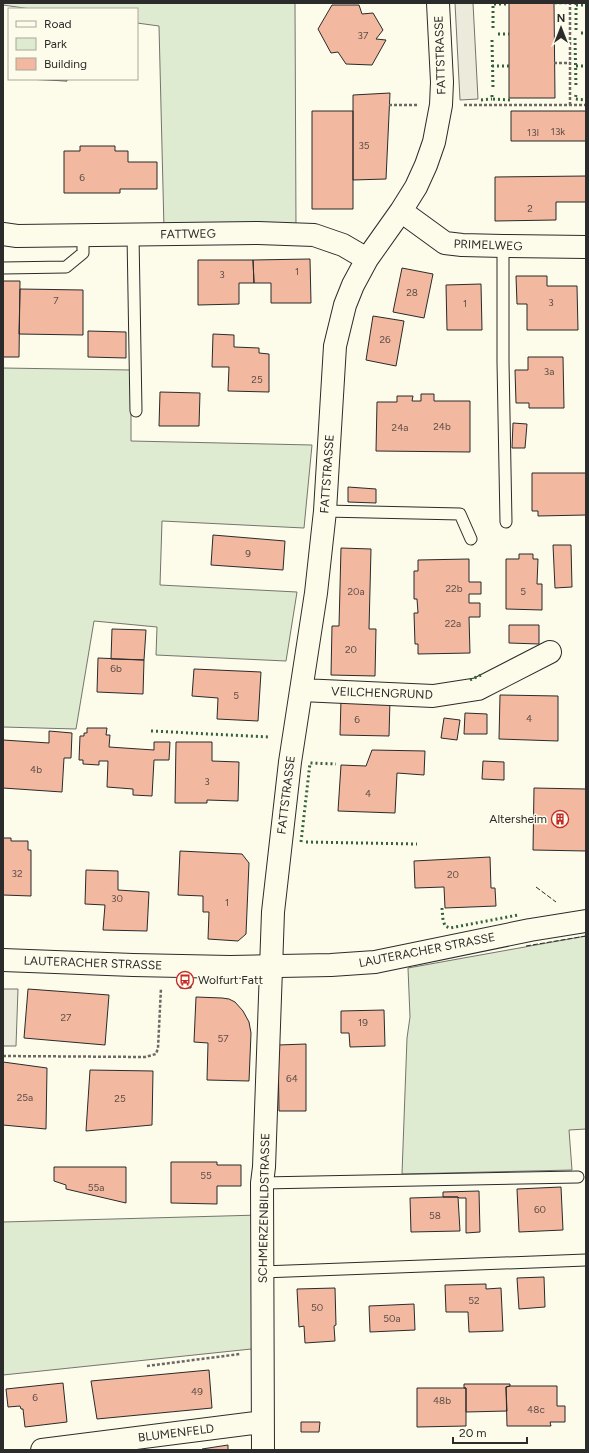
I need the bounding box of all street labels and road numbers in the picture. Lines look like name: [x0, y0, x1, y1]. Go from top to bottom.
street label: FATTSTRASSE: [432, 15, 448, 95]
street label: FATTWEG: [160, 227, 216, 241]
street label: PRIMELWEG: [453, 237, 523, 253]
street label: FATTSTRASSE: [317, 434, 337, 514]
street label: VEILCHENGRUND: [331, 684, 433, 702]
street label: FATTSTRASSE: [274, 755, 298, 835]
street label: LAUTERACHER STRASSE: [358, 930, 496, 970]
street label: LAUTERACHER STRASSE: [23, 954, 163, 972]
street label: SCHMERZENBILDSTRASSE: [256, 1133, 272, 1283]
street label: BLUMENFELD: [137, 1421, 215, 1445]

